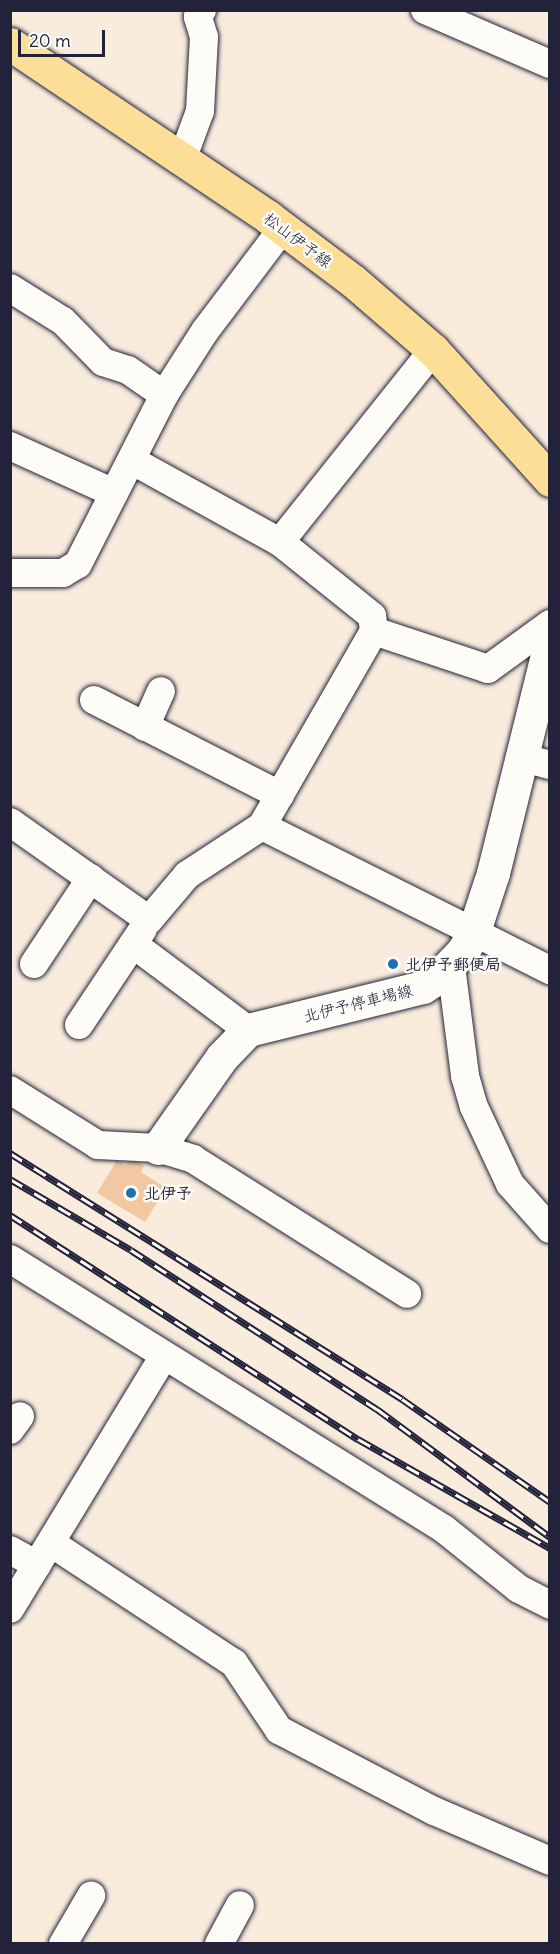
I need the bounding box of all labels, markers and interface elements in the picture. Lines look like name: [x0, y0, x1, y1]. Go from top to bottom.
scale bar: [21, 18, 108, 56]
text: 20 m: [29, 29, 71, 52]
street label: 松山伊予線: [260, 208, 336, 272]
place label: 北伊予郵便局: [405, 954, 501, 974]
marker: 北伊予郵便局: [386, 957, 400, 971]
street label: 北伊予停車場線: [301, 980, 415, 1026]
place label: 北伊予: [144, 1183, 192, 1203]
marker: 北伊予: [122, 1184, 140, 1202]

